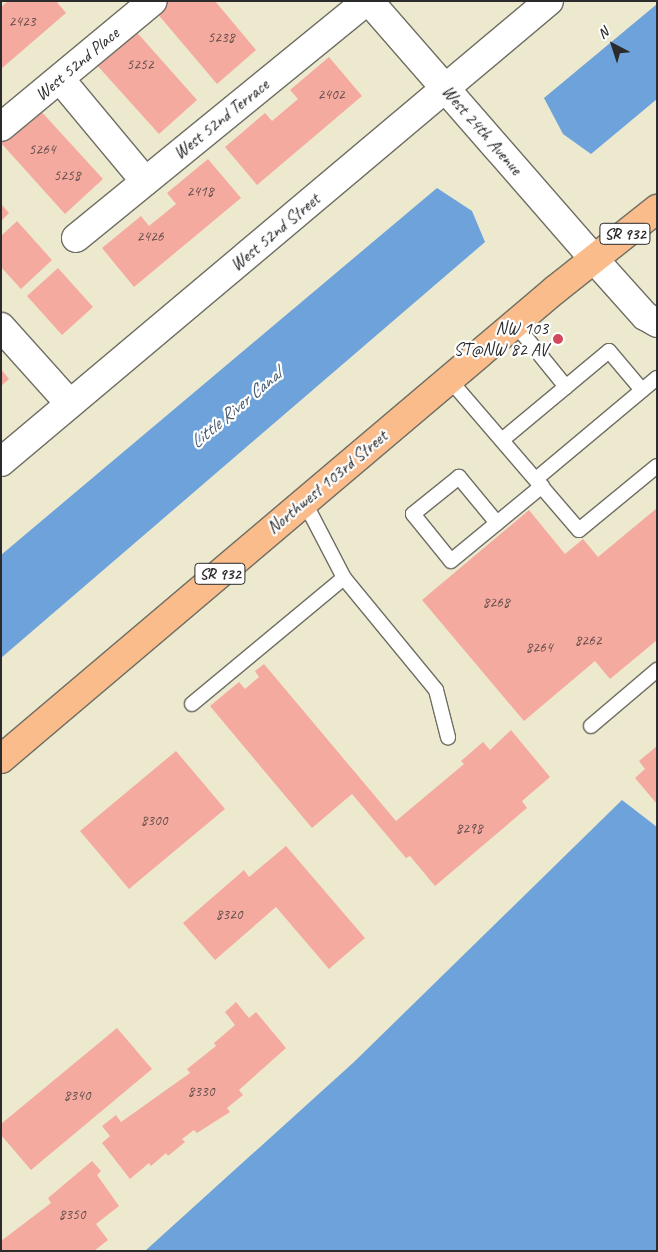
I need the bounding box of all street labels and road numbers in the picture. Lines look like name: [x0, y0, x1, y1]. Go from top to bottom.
street label: West 52nd Place: [31, 23, 123, 105]
street label: West 52nd Terrace: [169, 74, 273, 164]
street label: West 24th Avenue: [437, 81, 527, 179]
street label: West 52nd Street: [226, 188, 324, 276]
road number: SR 932: [599, 220, 651, 248]
street label: Northwest 103rd Street: [262, 425, 392, 539]
road number: SR 932: [194, 560, 246, 588]

